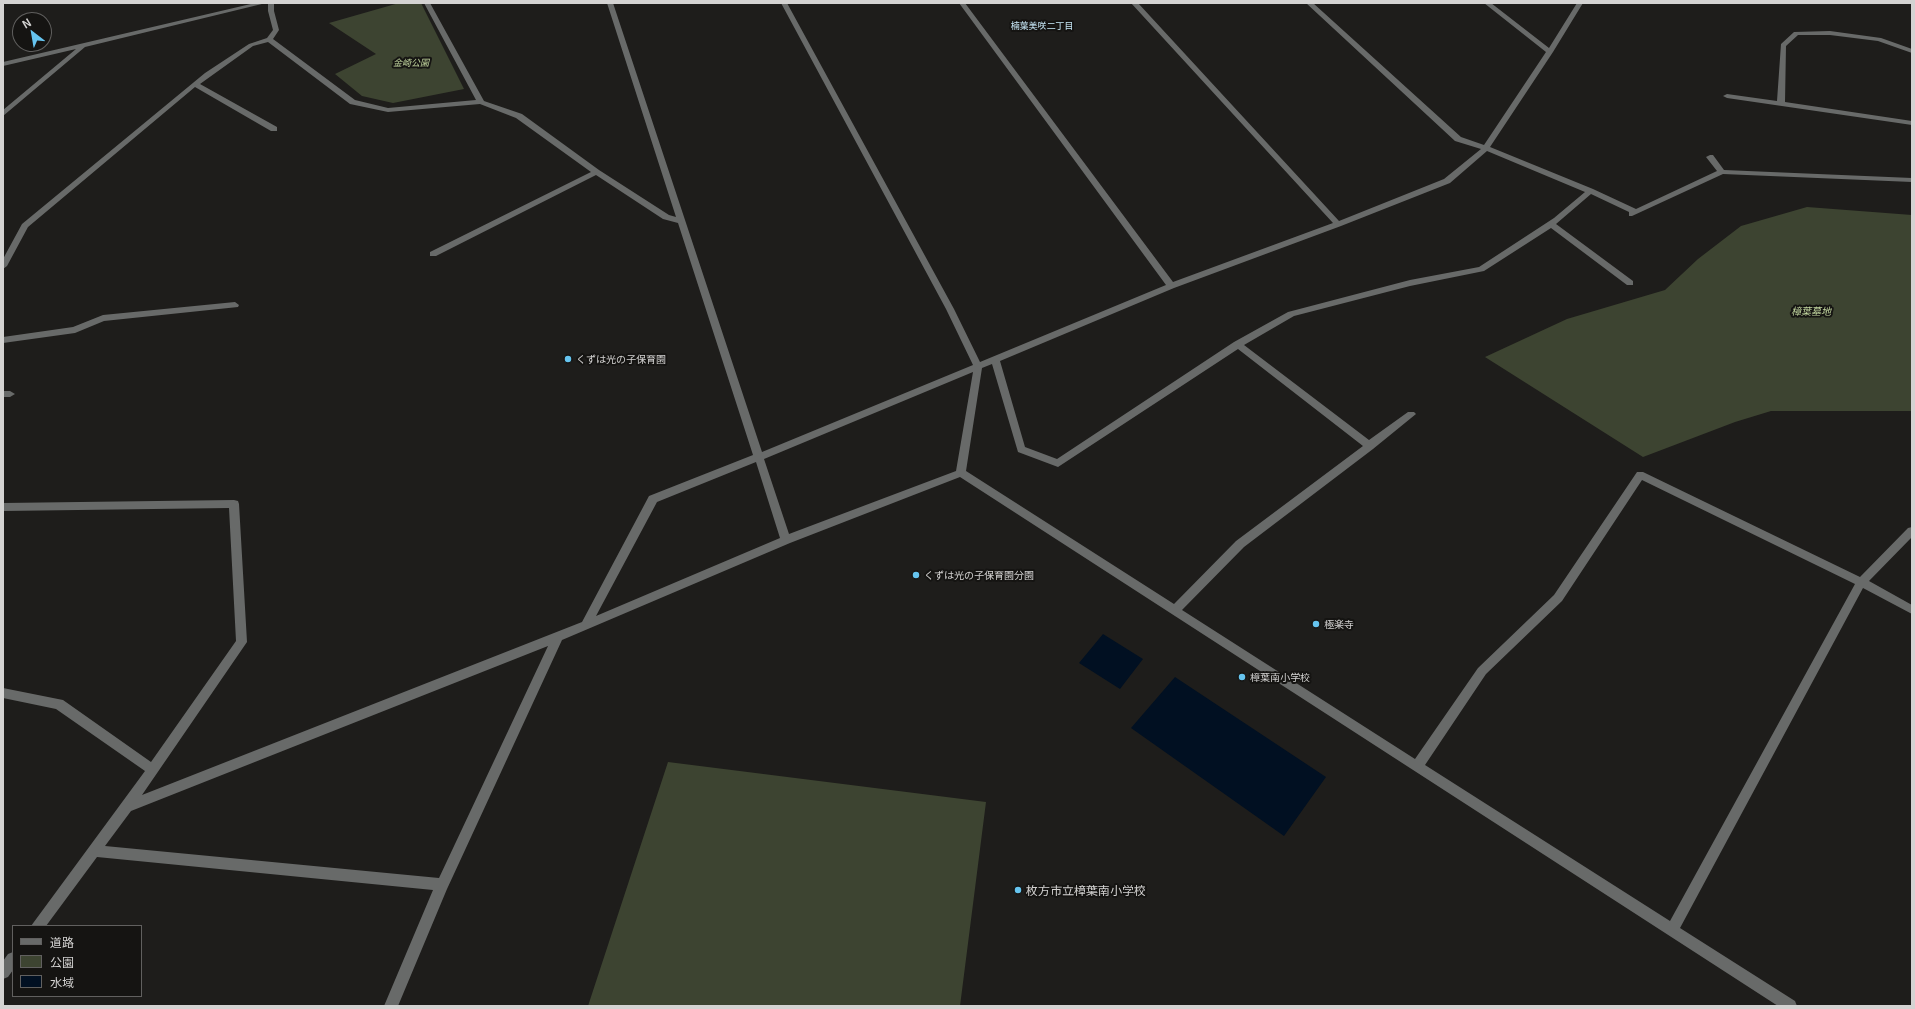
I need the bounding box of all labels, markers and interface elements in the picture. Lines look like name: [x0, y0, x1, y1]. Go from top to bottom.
north arrow: [12, 12, 52, 52]
text: N: [19, 14, 34, 32]
district label: 楠葉美咲二丁目: [1011, 21, 1073, 31]
park label: 金崎公園: [393, 58, 429, 68]
park label: 樟葉墓地: [1791, 305, 1831, 317]
place label: くずは光の子保育園: [576, 353, 666, 365]
marker: くずは光の子保育園: [563, 354, 573, 364]
place label: くずは光の子保育園分園: [924, 569, 1034, 581]
marker: くずは光の子保育園分園: [911, 570, 921, 580]
place label: 極楽寺: [1324, 618, 1354, 630]
marker: 極楽寺: [1311, 619, 1321, 629]
place label: 樟葉南小学校: [1250, 671, 1310, 683]
marker: 樟葉南小学校: [1237, 672, 1247, 682]
place label: 枚方市立樟葉南小学校: [1026, 883, 1146, 897]
marker: 枚方市立樟葉南小学校: [1013, 885, 1023, 895]
legend: [12, 925, 142, 997]
text: 道路: [50, 933, 74, 950]
text: 公園: [50, 953, 74, 970]
text: 水域: [50, 973, 74, 990]

